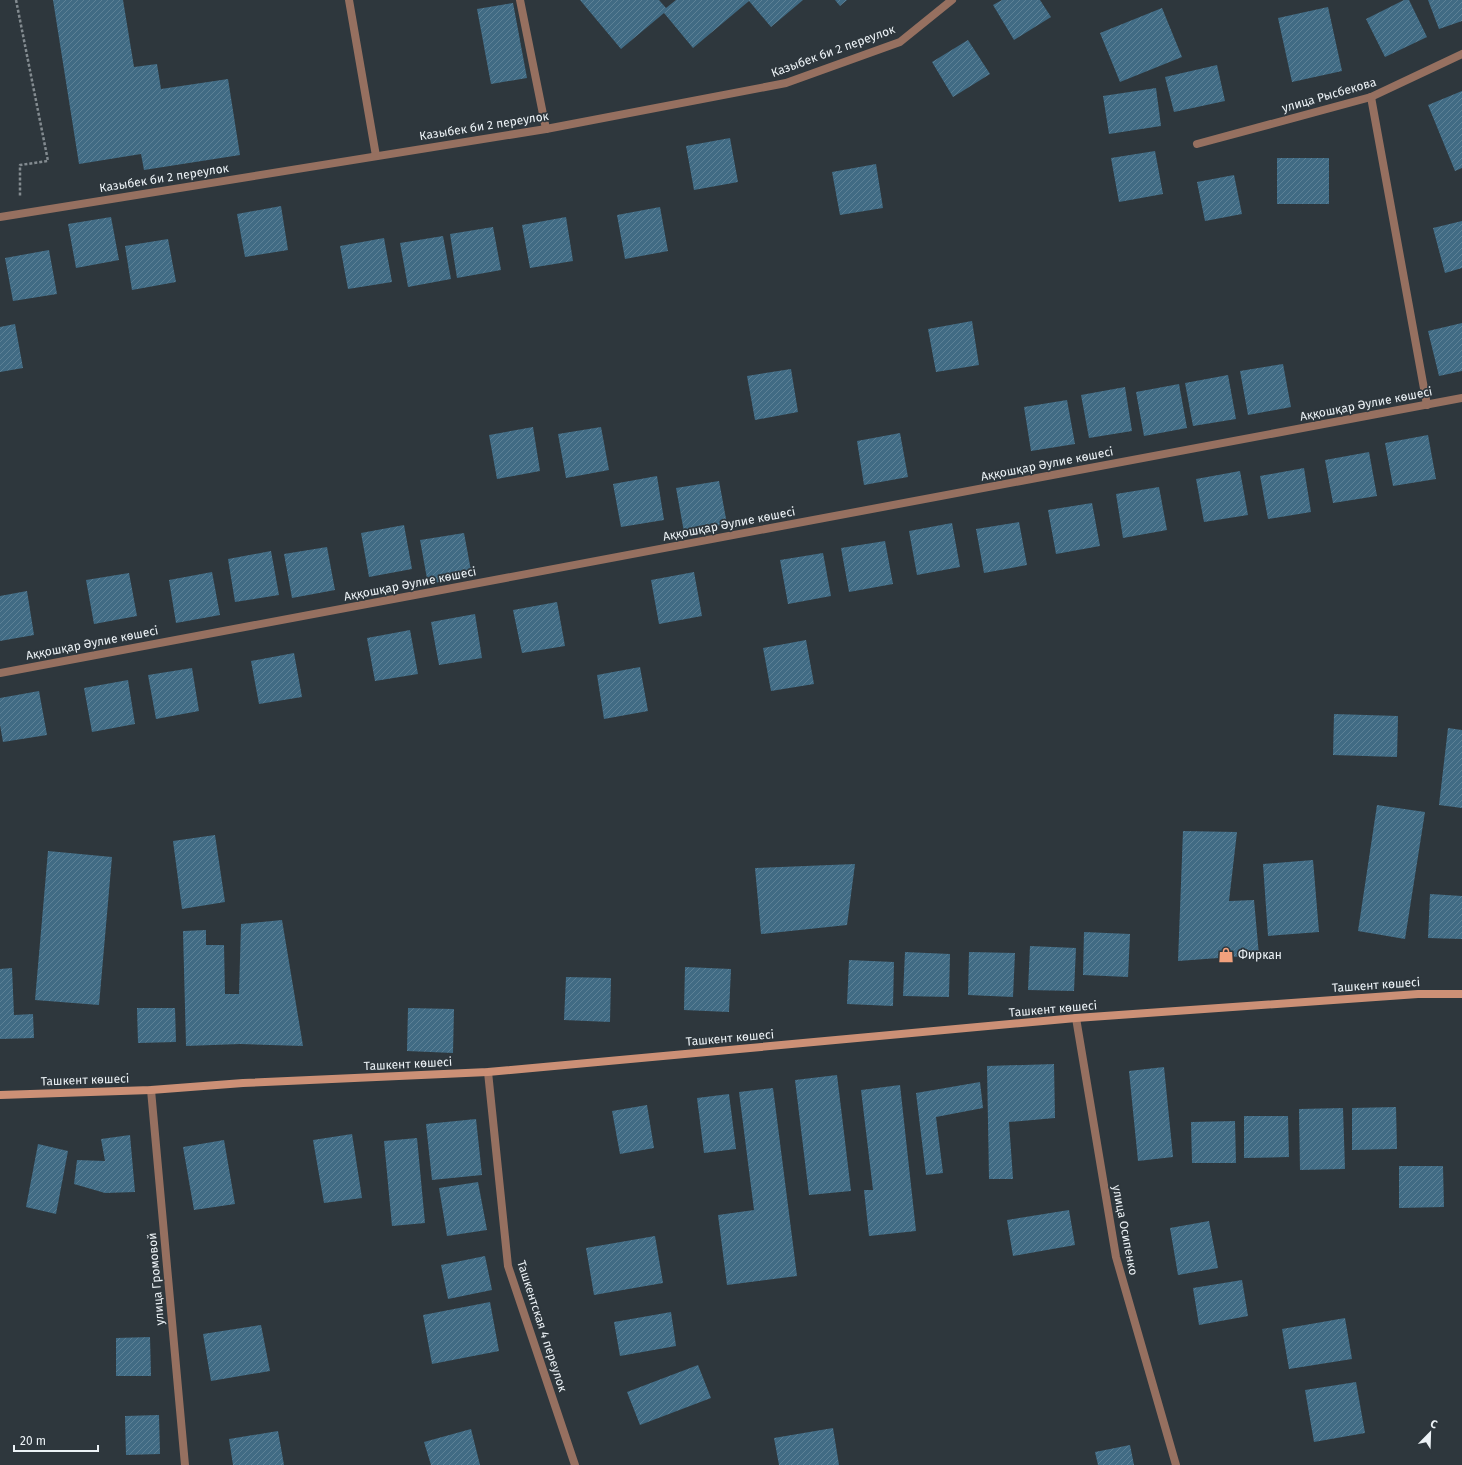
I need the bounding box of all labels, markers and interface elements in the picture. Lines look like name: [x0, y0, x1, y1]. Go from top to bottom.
street label: Казыбек би 2 переулок: [769, 22, 898, 80]
street label: улица Рысбекова: [1280, 75, 1378, 115]
street label: Казыбек би 2 переулок: [418, 109, 550, 143]
street label: Казыбек би 2 переулок: [98, 161, 230, 195]
street label: Аққошқар Әулие көшесі: [1299, 384, 1433, 424]
street label: Аққошқар Әулие көшесі: [980, 444, 1114, 484]
street label: Аққошқар Әулие көшесі: [662, 504, 796, 544]
street label: Аққошқар Әулие көшесі: [343, 564, 477, 604]
street label: Аққошқар Әулие көшесі: [25, 623, 159, 663]
shop icon: Фиркан: [1217, 946, 1235, 964]
place label: Фиркан: [1238, 948, 1282, 962]
street label: Ташкент көшесі: [1331, 975, 1421, 995]
street label: Ташкент көшесі: [1008, 998, 1098, 1020]
street label: Ташкент көшесі: [685, 1027, 775, 1049]
street label: Ташкент көшесі: [363, 1055, 453, 1073]
street label: Ташкент көшесі: [41, 1071, 129, 1089]
street label: улица Осипенко: [1109, 1184, 1141, 1276]
street label: улица Громовой: [145, 1232, 167, 1326]
street label: Ташкентская 4 переулок: [514, 1258, 570, 1394]
north arrow: [1410, 1413, 1450, 1453]
text: С: [1428, 1417, 1440, 1432]
scale bar: [14, 1427, 98, 1453]
text: 20 m: [20, 1434, 46, 1448]

